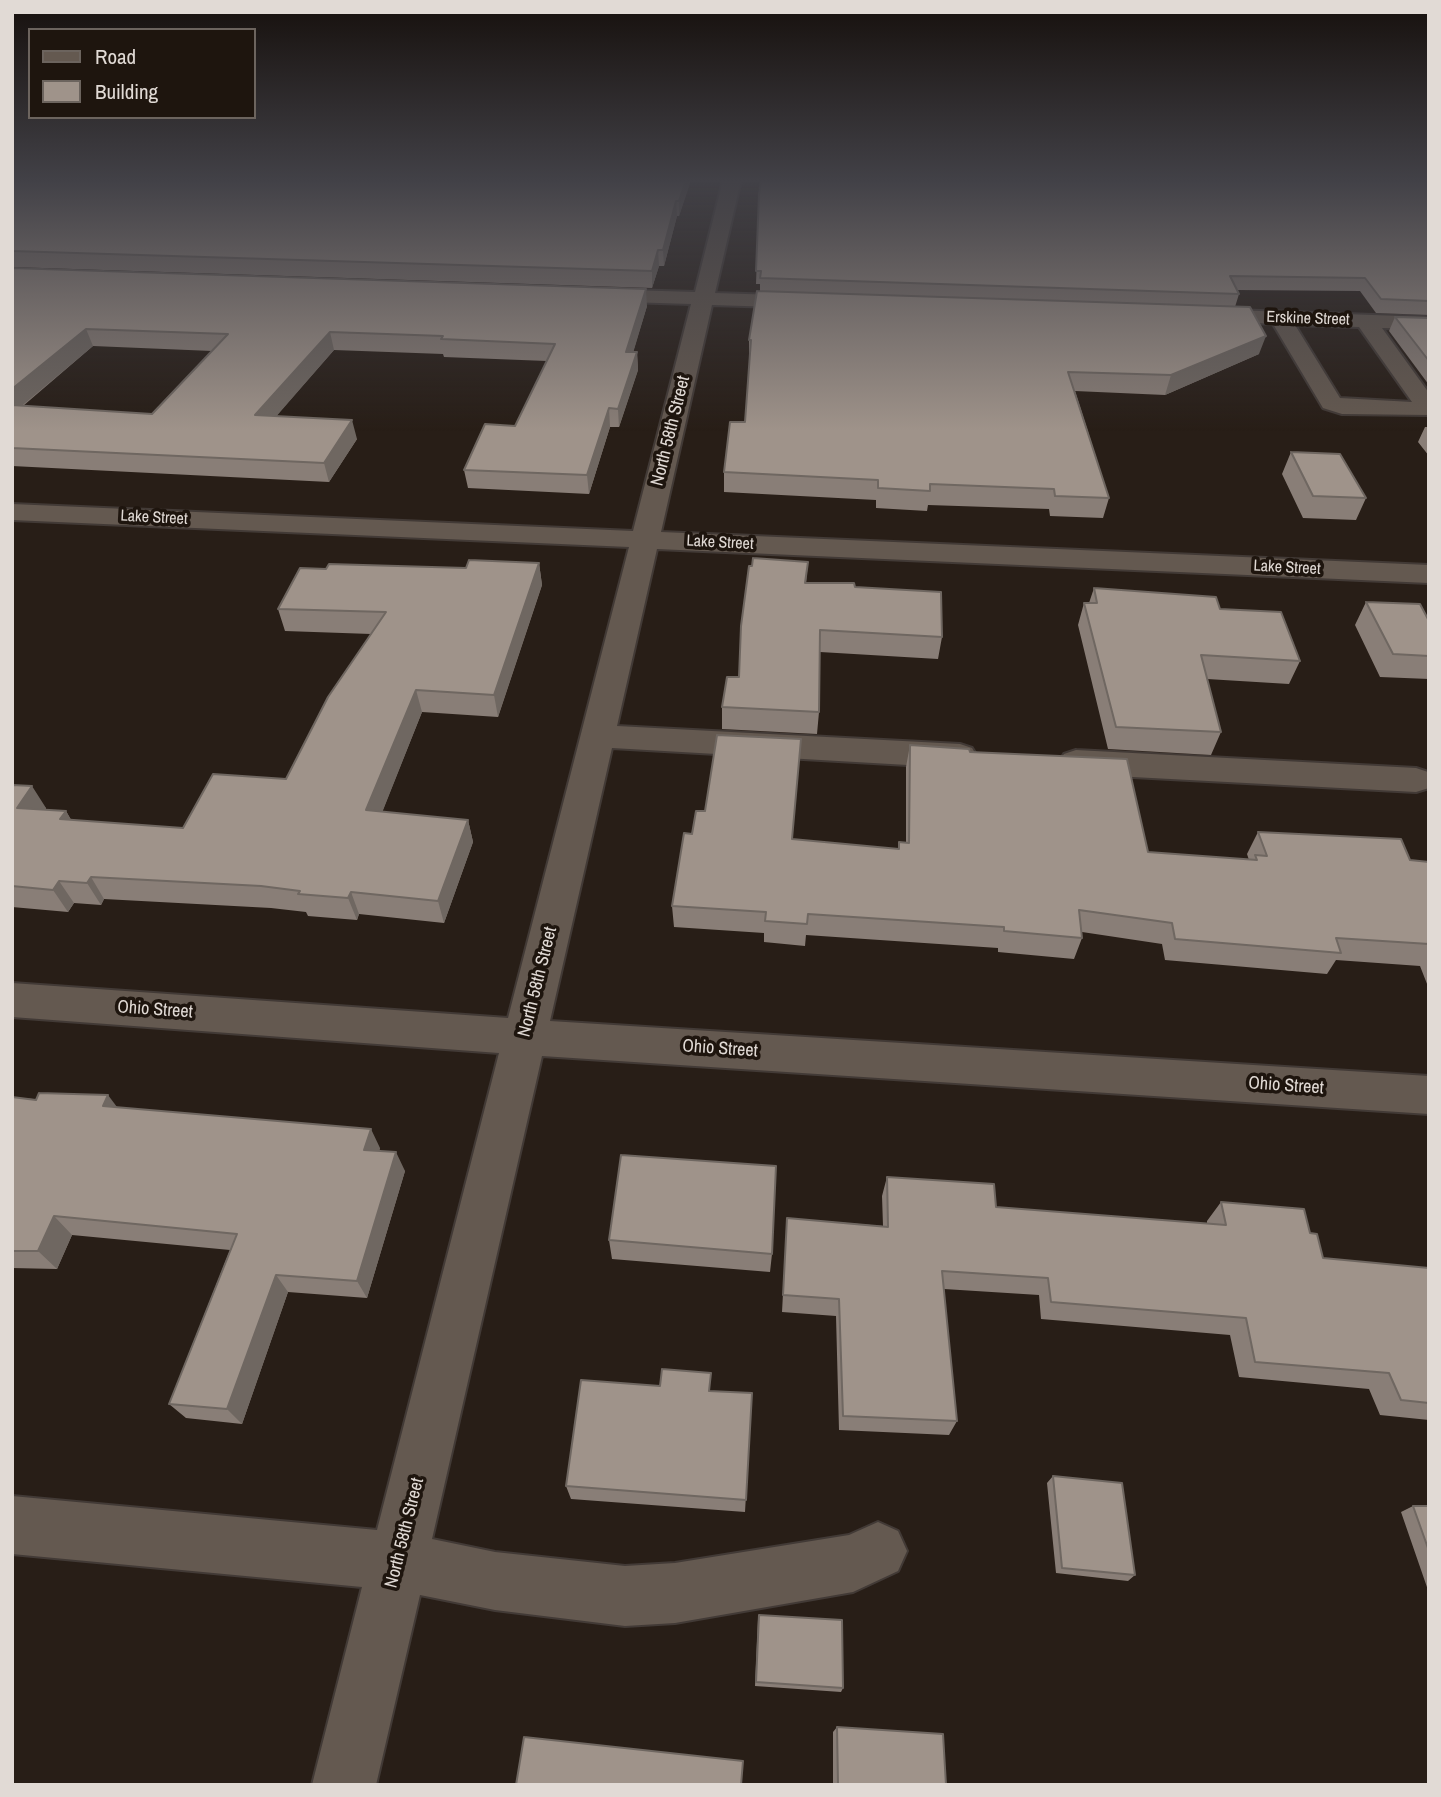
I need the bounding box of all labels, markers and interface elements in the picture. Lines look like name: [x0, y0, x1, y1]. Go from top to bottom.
legend: [28, 28, 256, 119]
text: Road: [95, 42, 136, 71]
text: Building: [95, 77, 158, 106]
street label: Erskine Street: [1266, 308, 1350, 330]
street label: North 58th Street: [647, 374, 695, 488]
street label: Lake Street: [120, 507, 188, 529]
street label: Lake Street: [686, 532, 754, 554]
street label: Lake Street: [1253, 557, 1321, 579]
street label: North 58th Street: [514, 925, 562, 1039]
street label: Ohio Street: [117, 997, 193, 1023]
street label: Ohio Street: [682, 1036, 758, 1062]
street label: Ohio Street: [1248, 1073, 1324, 1099]
street label: North 58th Street: [381, 1476, 429, 1590]

